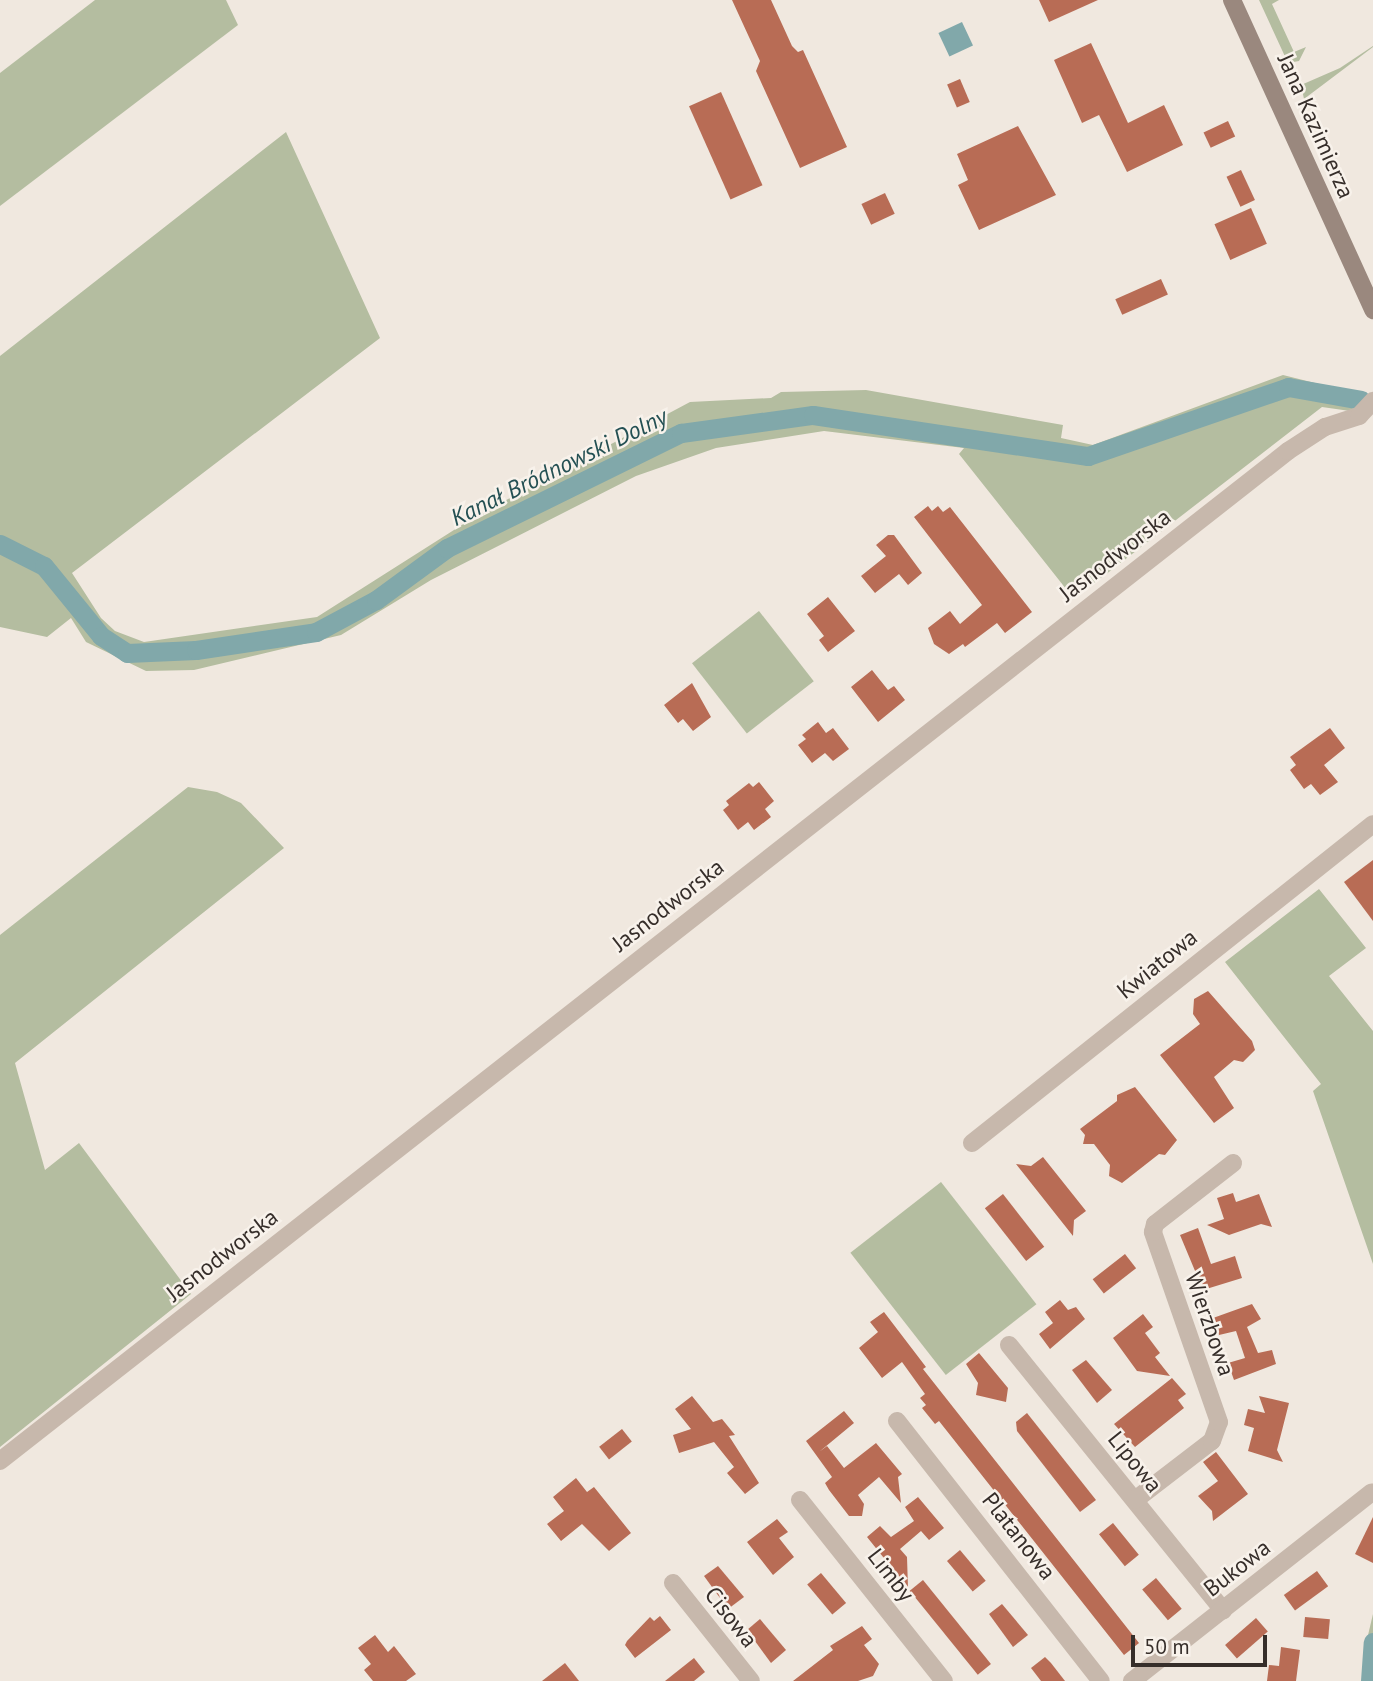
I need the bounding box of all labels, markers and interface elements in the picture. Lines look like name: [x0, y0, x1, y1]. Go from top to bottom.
street label: Jana Kazimierza: [1272, 49, 1360, 203]
water label: Kanał Bródnowski Dolny: [446, 402, 672, 532]
street label: Jasnodworska: [1054, 503, 1176, 607]
street label: Jasnodworska: [607, 853, 729, 957]
street label: Kwiatowa: [1111, 923, 1203, 1005]
street label: Jasnodworska: [161, 1203, 283, 1307]
street label: Wierzbowa: [1179, 1269, 1241, 1379]
street label: Lipowa: [1102, 1426, 1168, 1498]
street label: Platanowa: [976, 1487, 1062, 1585]
street label: Bukowa: [1198, 1533, 1276, 1603]
street label: Limby: [862, 1543, 920, 1607]
street label: Cisowa: [699, 1581, 763, 1653]
scale bar: [1135, 1622, 1272, 1666]
text: 50 m: [1144, 1633, 1190, 1660]

